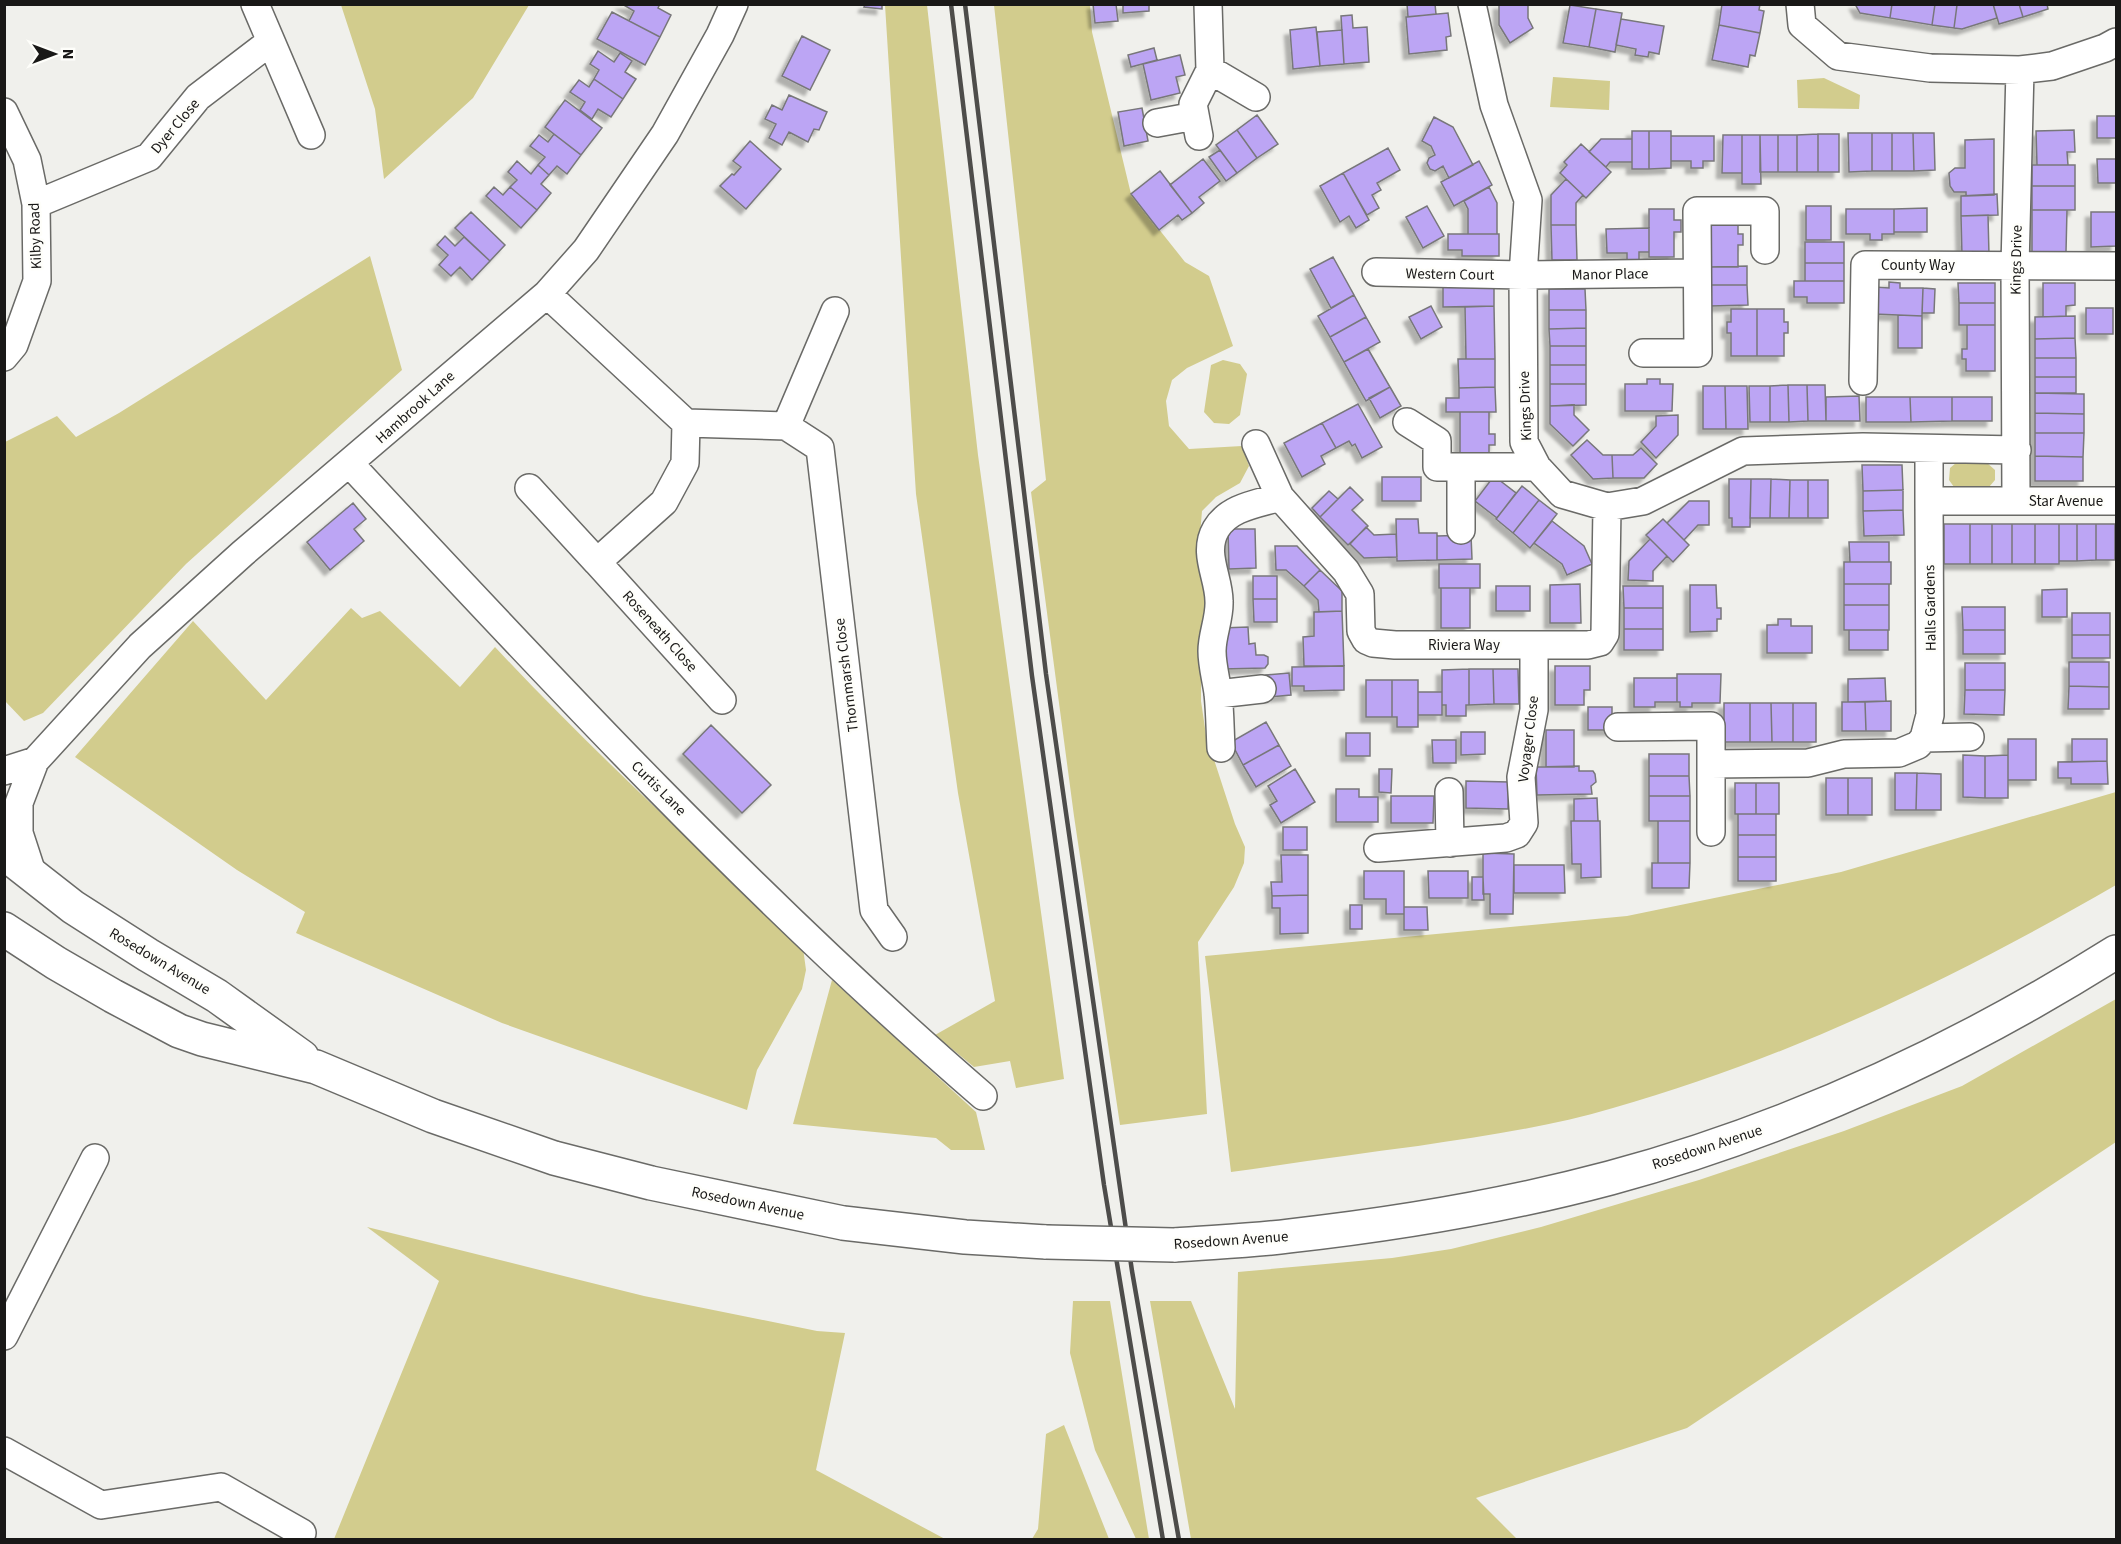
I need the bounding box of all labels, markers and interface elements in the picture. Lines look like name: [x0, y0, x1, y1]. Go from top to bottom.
north arrow: [24, 24, 84, 84]
text: N: [57, 49, 79, 59]
street label: Dyer Close: [146, 94, 205, 158]
street label: Kilby Road: [24, 202, 47, 270]
street label: Kings Drive: [2005, 225, 2028, 295]
street label: County Way: [1881, 255, 1955, 276]
street label: Western Court: [1405, 263, 1495, 286]
street label: Manor Place: [1571, 263, 1649, 286]
street label: Hambrook Lane: [371, 366, 460, 449]
street label: Kings Drive: [1514, 371, 1537, 441]
street label: Star Avenue: [2029, 491, 2103, 512]
street label: Halls Gardens: [1919, 565, 1942, 651]
street label: Roseneath Close: [617, 586, 702, 677]
street label: Thornmarsh Close: [829, 617, 864, 733]
street label: Riviera Way: [1428, 635, 1500, 656]
street label: Voyager Close: [1513, 695, 1544, 784]
street label: Curtis Lane: [626, 756, 691, 821]
street label: Rosedown Avenue: [105, 923, 214, 1000]
street label: Rosedown Avenue: [1649, 1120, 1765, 1175]
street label: Rosedown Avenue: [690, 1181, 806, 1226]
street label: Rosedown Avenue: [1173, 1226, 1289, 1255]

